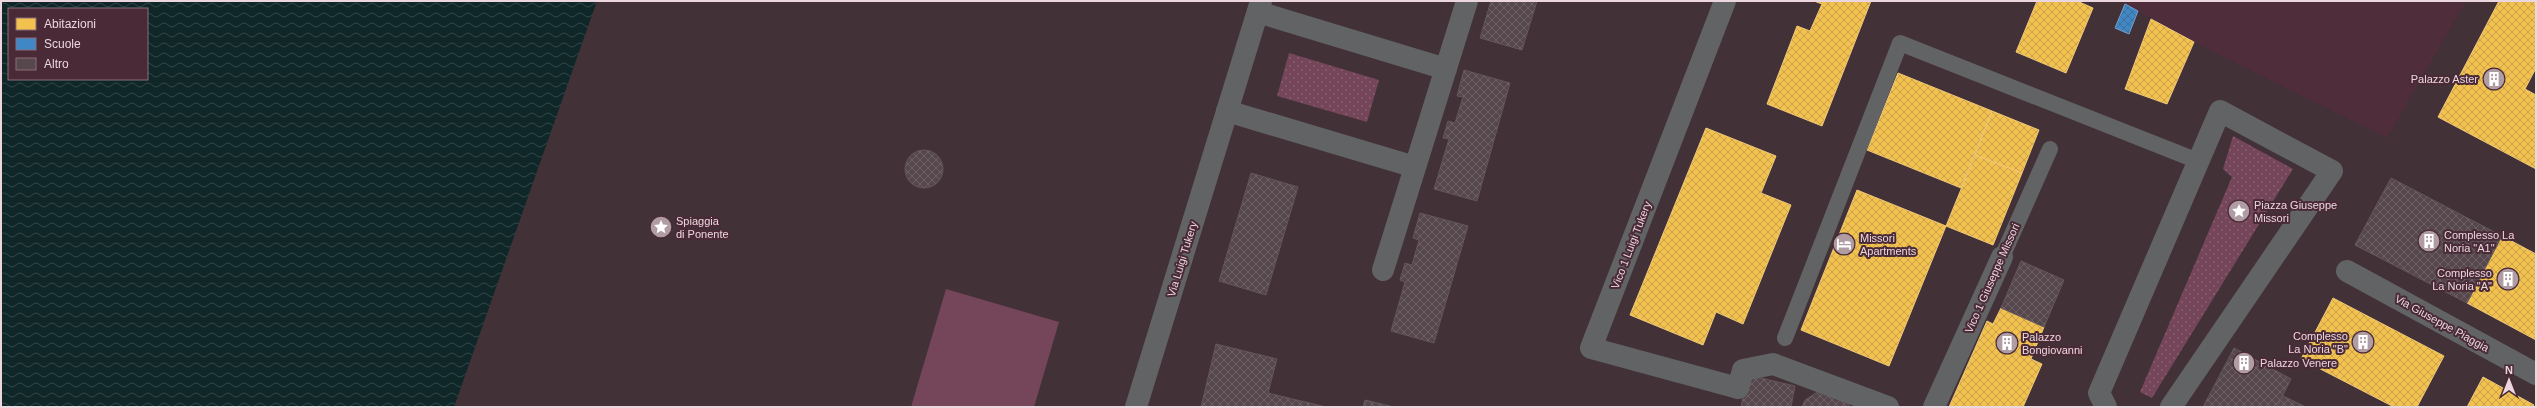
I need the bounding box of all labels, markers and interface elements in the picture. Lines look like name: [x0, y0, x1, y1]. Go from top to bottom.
legend: [8, 8, 148, 80]
text: Abitazioni: [44, 17, 96, 31]
text: Scuole: [44, 37, 81, 51]
text: Altro: [44, 57, 69, 71]
building icon: Palazzo Aster: [2481, 66, 2507, 92]
place label: Palazzo Aster: [2411, 73, 2478, 85]
place icon: Piazza Giuseppe Missori: [2226, 198, 2252, 224]
street label: Vico 1 Luigi Tukery: [1609, 199, 1653, 290]
place label: Piazza Giuseppe Missori: [2254, 199, 2337, 224]
place icon: Spiaggia di Ponente: [648, 214, 674, 240]
place label: Spiaggia di Ponente: [676, 215, 729, 240]
street label: Via Luigi Tukery: [1165, 219, 1199, 298]
street label: Vico 1 Giuseppe Missori: [1962, 221, 2022, 335]
building icon: Complesso La Noria "A1": [2416, 228, 2442, 254]
place label: Complesso La Noria "A1": [2444, 229, 2515, 254]
hotel icon: Missori Apartments: [1831, 231, 1857, 257]
place label: Missori Apartments: [1860, 232, 1917, 257]
building icon: Complesso La Noria "A": [2495, 266, 2521, 292]
place label: Complesso La Noria "A": [2432, 267, 2492, 292]
street label: Via Giuseppe Piaggia: [2393, 292, 2492, 354]
building icon: Complesso La Noria "B": [2350, 329, 2376, 355]
building icon: Palazzo Bongiovanni: [1994, 330, 2020, 356]
place label: Complesso La Noria "B": [2288, 330, 2348, 355]
place label: Palazzo Bongiovanni: [2022, 331, 2083, 356]
building icon: Palazzo Venere: [2231, 350, 2257, 376]
place label: Palazzo Venere: [2260, 357, 2337, 369]
north arrow: [2489, 360, 2529, 400]
text: N: [2505, 364, 2513, 376]

